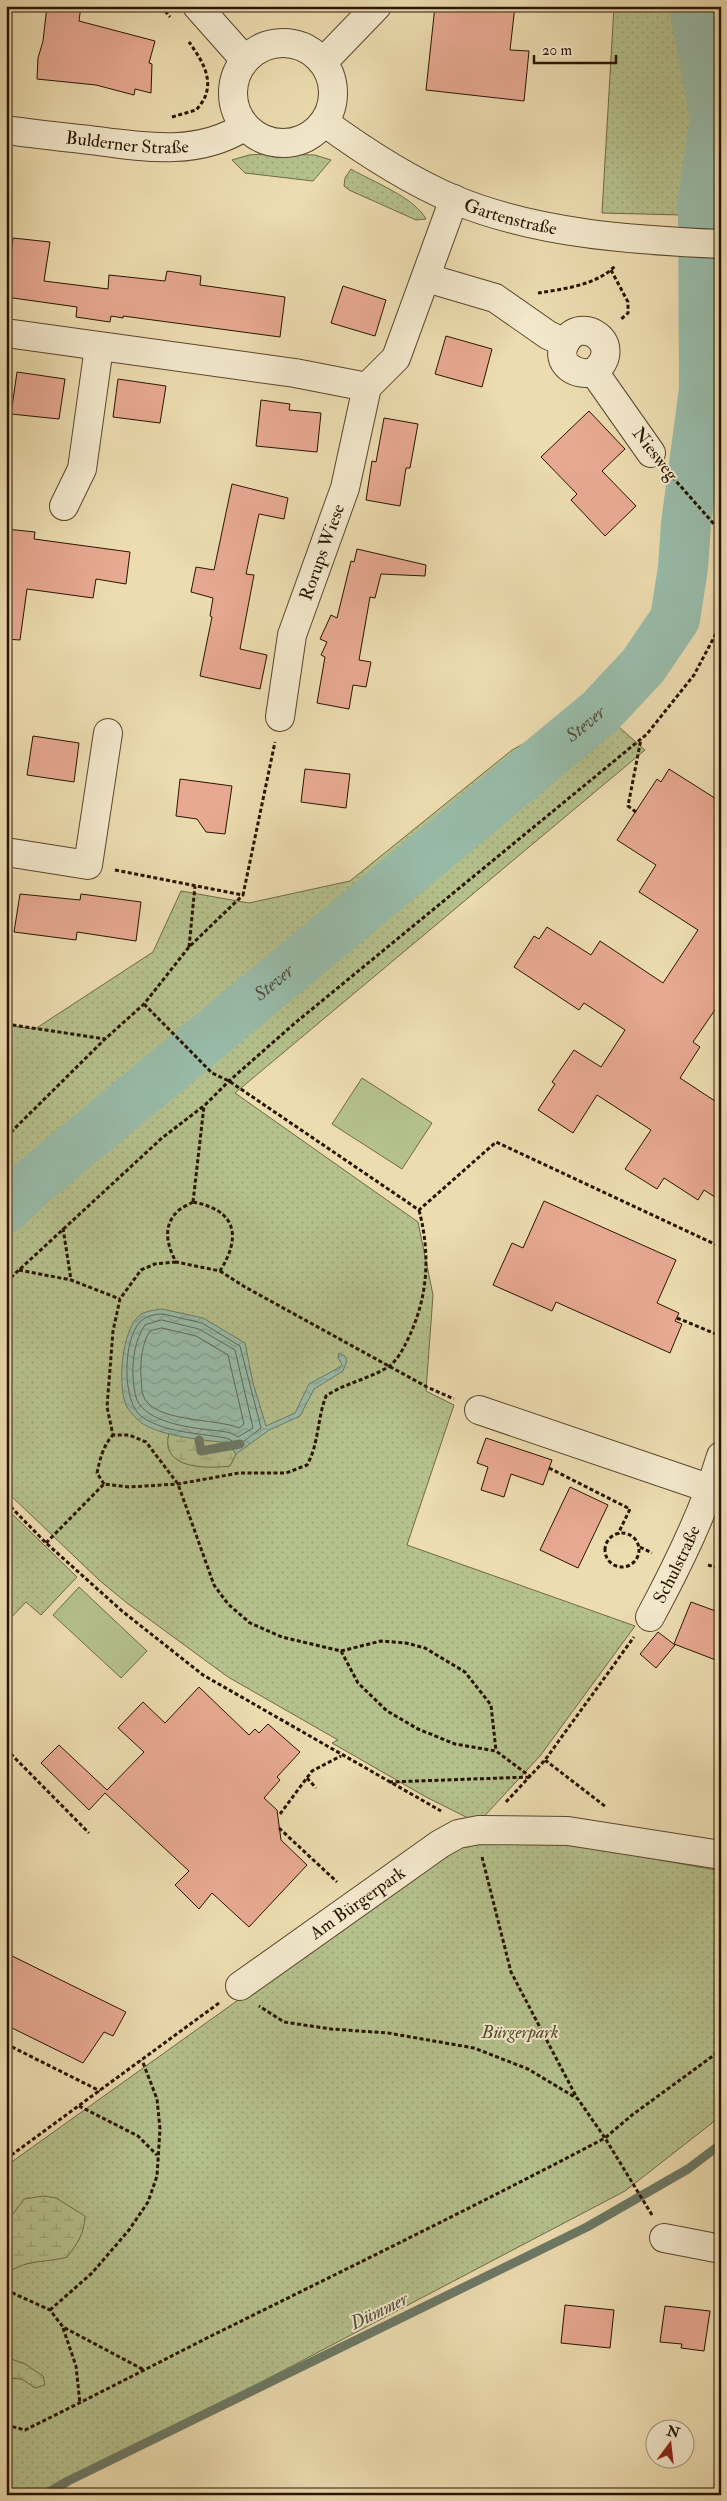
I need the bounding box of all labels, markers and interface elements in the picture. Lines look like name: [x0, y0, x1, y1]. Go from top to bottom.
scale bar: [534, 32, 617, 64]
text: 20 m: [542, 41, 572, 60]
street label: Bulderner Straße: [65, 126, 190, 159]
street label: Gartenstraße: [461, 193, 559, 240]
street label: Niesweg: [627, 423, 684, 486]
street label: Rorups Wiese: [294, 500, 350, 603]
water label: Stever: [560, 700, 611, 748]
water label: Stever: [248, 959, 299, 1007]
street label: Schulstraße: [648, 1521, 705, 1607]
street label: Am Bürgerpark: [304, 1861, 410, 1945]
park label: Bürgerpark: [481, 2021, 558, 2044]
water label: Dümmer: [345, 2286, 413, 2336]
north arrow: [644, 2418, 694, 2468]
text: N: [664, 2422, 682, 2442]

